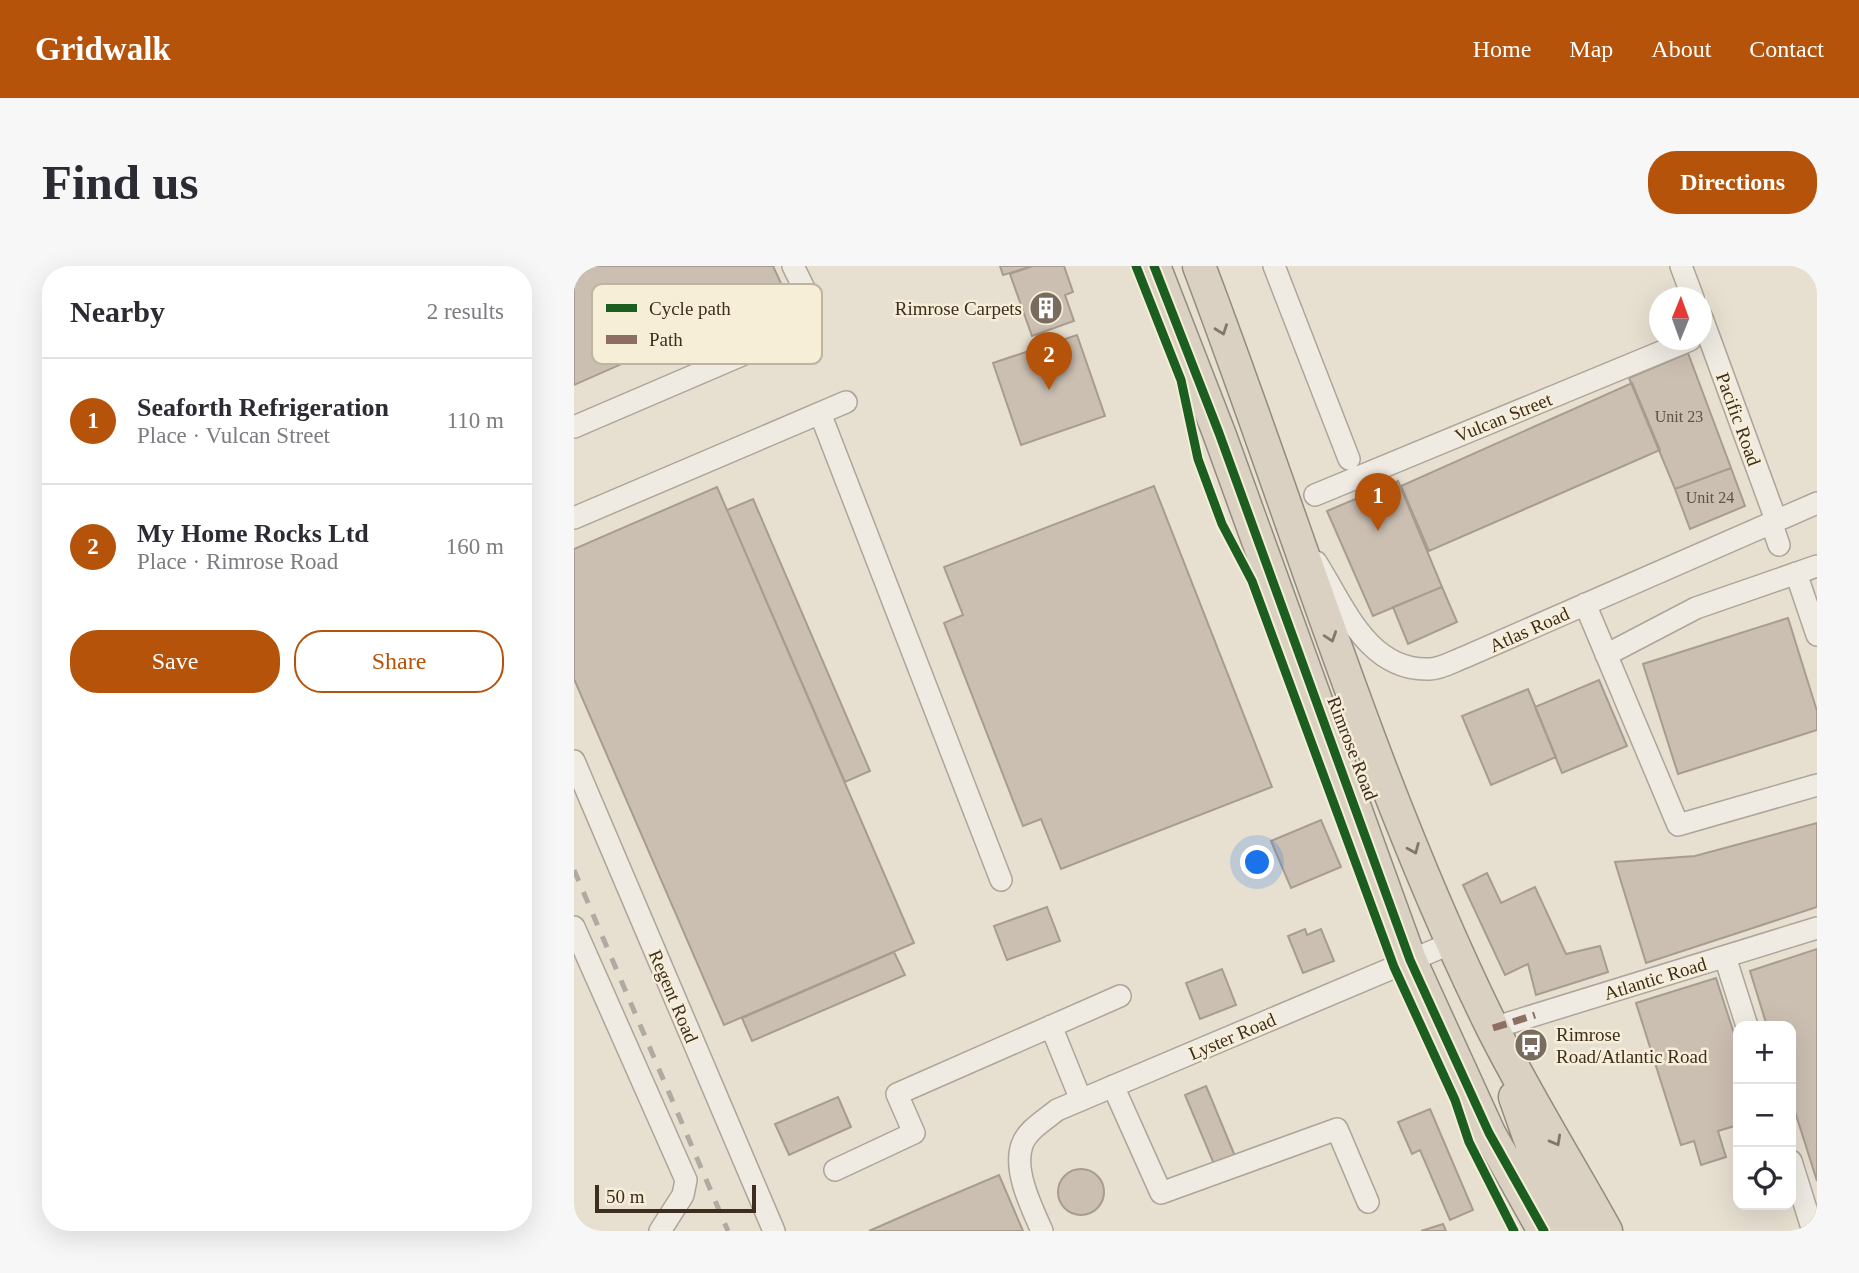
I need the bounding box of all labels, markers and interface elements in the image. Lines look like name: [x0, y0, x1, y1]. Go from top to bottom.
text: Gridwalk: [35, 31, 171, 67]
text: Home: [1473, 36, 1531, 62]
text: Map: [1569, 36, 1613, 62]
text: About: [1651, 36, 1711, 62]
text: Contact: [1749, 36, 1824, 62]
button: Directions: [1648, 151, 1817, 214]
text: Find us: [42, 155, 199, 210]
legend: [592, 284, 822, 364]
north arrow: [1649, 287, 1712, 350]
building icon: Rimrose Carpets: [1027, 289, 1065, 327]
text: Nearby: [70, 295, 165, 328]
text: Cycle path: [649, 298, 731, 319]
place label: Rimrose Carpets: [895, 298, 1022, 319]
text: 2 results: [427, 299, 504, 324]
one-way arrow: [1214, 324, 1228, 336]
text: Path: [649, 329, 683, 350]
pin: 2: [1026, 332, 1072, 390]
street label: Pacific Road: [1712, 370, 1765, 469]
street label: Vulcan Street: [1452, 388, 1555, 446]
text: Seaforth Refrigeration: [137, 393, 389, 422]
text: 1: [87, 408, 99, 433]
text: 110 m: [447, 408, 504, 433]
house number: Unit 23: [1655, 408, 1703, 425]
text: Place · Vulcan Street: [137, 423, 330, 448]
pin: 1: [1355, 473, 1401, 531]
house number: Unit 24: [1686, 489, 1734, 506]
text: My Home Rocks Ltd: [137, 519, 369, 548]
text: 2: [87, 534, 99, 559]
text: 160 m: [446, 534, 504, 559]
text: Place · Rimrose Road: [137, 549, 338, 574]
street label: Atlas Road: [1486, 602, 1573, 656]
button: Save: [70, 630, 280, 693]
button: Share: [294, 630, 504, 693]
one-way arrow: [1323, 630, 1337, 643]
street label: Rimrose Road: [1323, 693, 1382, 803]
one-way arrow: [1405, 842, 1419, 854]
your location: [1240, 845, 1274, 879]
street label: Regent Road: [645, 947, 703, 1046]
street label: Atlantic Road: [1601, 953, 1709, 1004]
street label: Lyster Road: [1186, 1009, 1279, 1064]
map controls: [1733, 1021, 1796, 1210]
button: +: [1733, 1021, 1796, 1084]
place label: Rimrose Road/Atlantic Road: [1556, 1024, 1708, 1067]
bus stop icon: Rimrose Road/Atlantic Road: [1512, 1026, 1550, 1064]
button: −: [1733, 1084, 1796, 1147]
one-way arrow: [1548, 1134, 1561, 1146]
button: locate: [1733, 1147, 1796, 1210]
scale bar: [595, 1182, 756, 1214]
text: 50 m: [606, 1186, 645, 1207]

